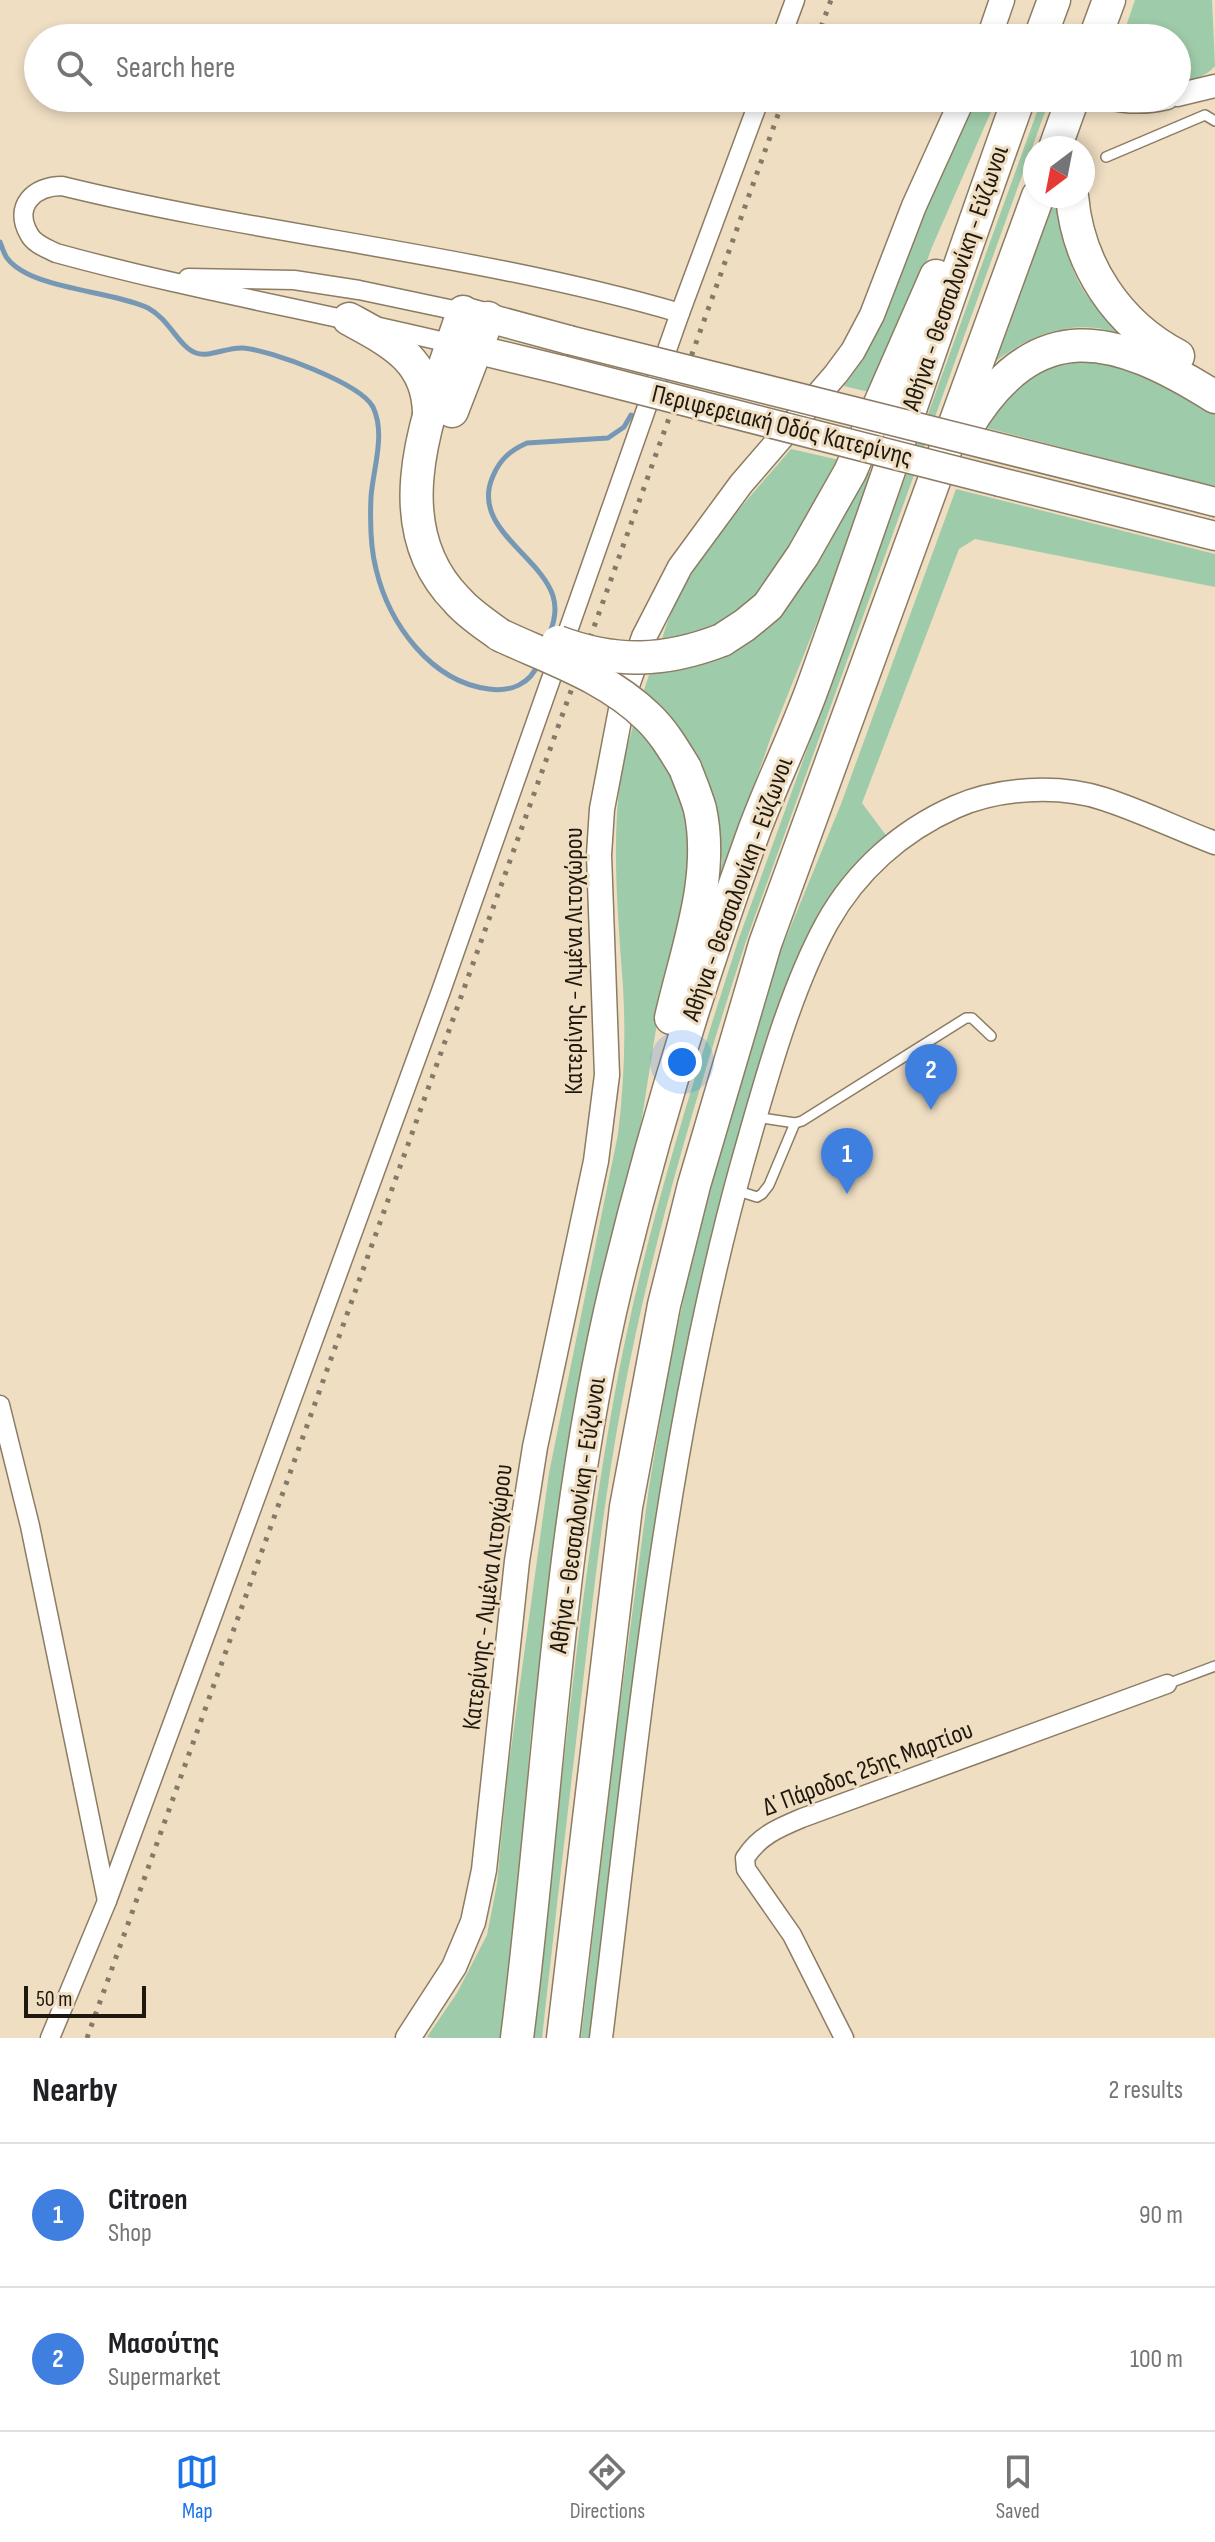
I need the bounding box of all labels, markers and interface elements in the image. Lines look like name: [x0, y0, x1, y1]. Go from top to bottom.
search box: [24, 24, 1191, 112]
icon: search: [52, 46, 96, 90]
text: Search here: [116, 50, 235, 86]
north arrow: [1023, 136, 1095, 208]
street label: Αθήνα - Θεσσαλονίκη - Εύζωνοι: [896, 141, 1016, 416]
street label: Περιφερειακή Οδός Κατερίνης: [648, 379, 916, 473]
street label: Αθήνα - Θεσσαλονίκη - Εύζωνοι: [675, 752, 800, 1026]
street label: Κατερίνης - Λιμένα Λιτοχώρου: [559, 827, 590, 1095]
your location: [662, 1042, 702, 1082]
pin: 2: [905, 1044, 957, 1110]
pin: 1: [821, 1128, 873, 1194]
street label: Αθήνα - Θεσσαλονίκη - Εύζωνοι: [543, 1374, 613, 1656]
street label: Κατερίνης - Λιμένα Λιτοχώρου: [456, 1462, 520, 1732]
street label: Δ΄ Πάροδος 25ης Μαρτίου: [759, 1715, 977, 1823]
scale bar: [24, 1982, 146, 2018]
text: 50 m: [36, 1986, 72, 2013]
text: Nearby: [32, 2070, 118, 2111]
text: 2 results: [1109, 2075, 1183, 2106]
text: Citroen: [108, 2182, 188, 2218]
text: 1: [53, 2200, 63, 2231]
text: 90 m: [1139, 2200, 1183, 2231]
text: Shop: [108, 2218, 152, 2249]
text: Μασούτης: [108, 2326, 219, 2362]
text: 2: [52, 2344, 64, 2375]
text: 100 m: [1130, 2344, 1183, 2375]
text: Supermarket: [108, 2362, 221, 2393]
tab: Map: [175, 2450, 219, 2525]
tab: Directions: [570, 2450, 645, 2525]
tab: Saved: [996, 2450, 1040, 2525]

